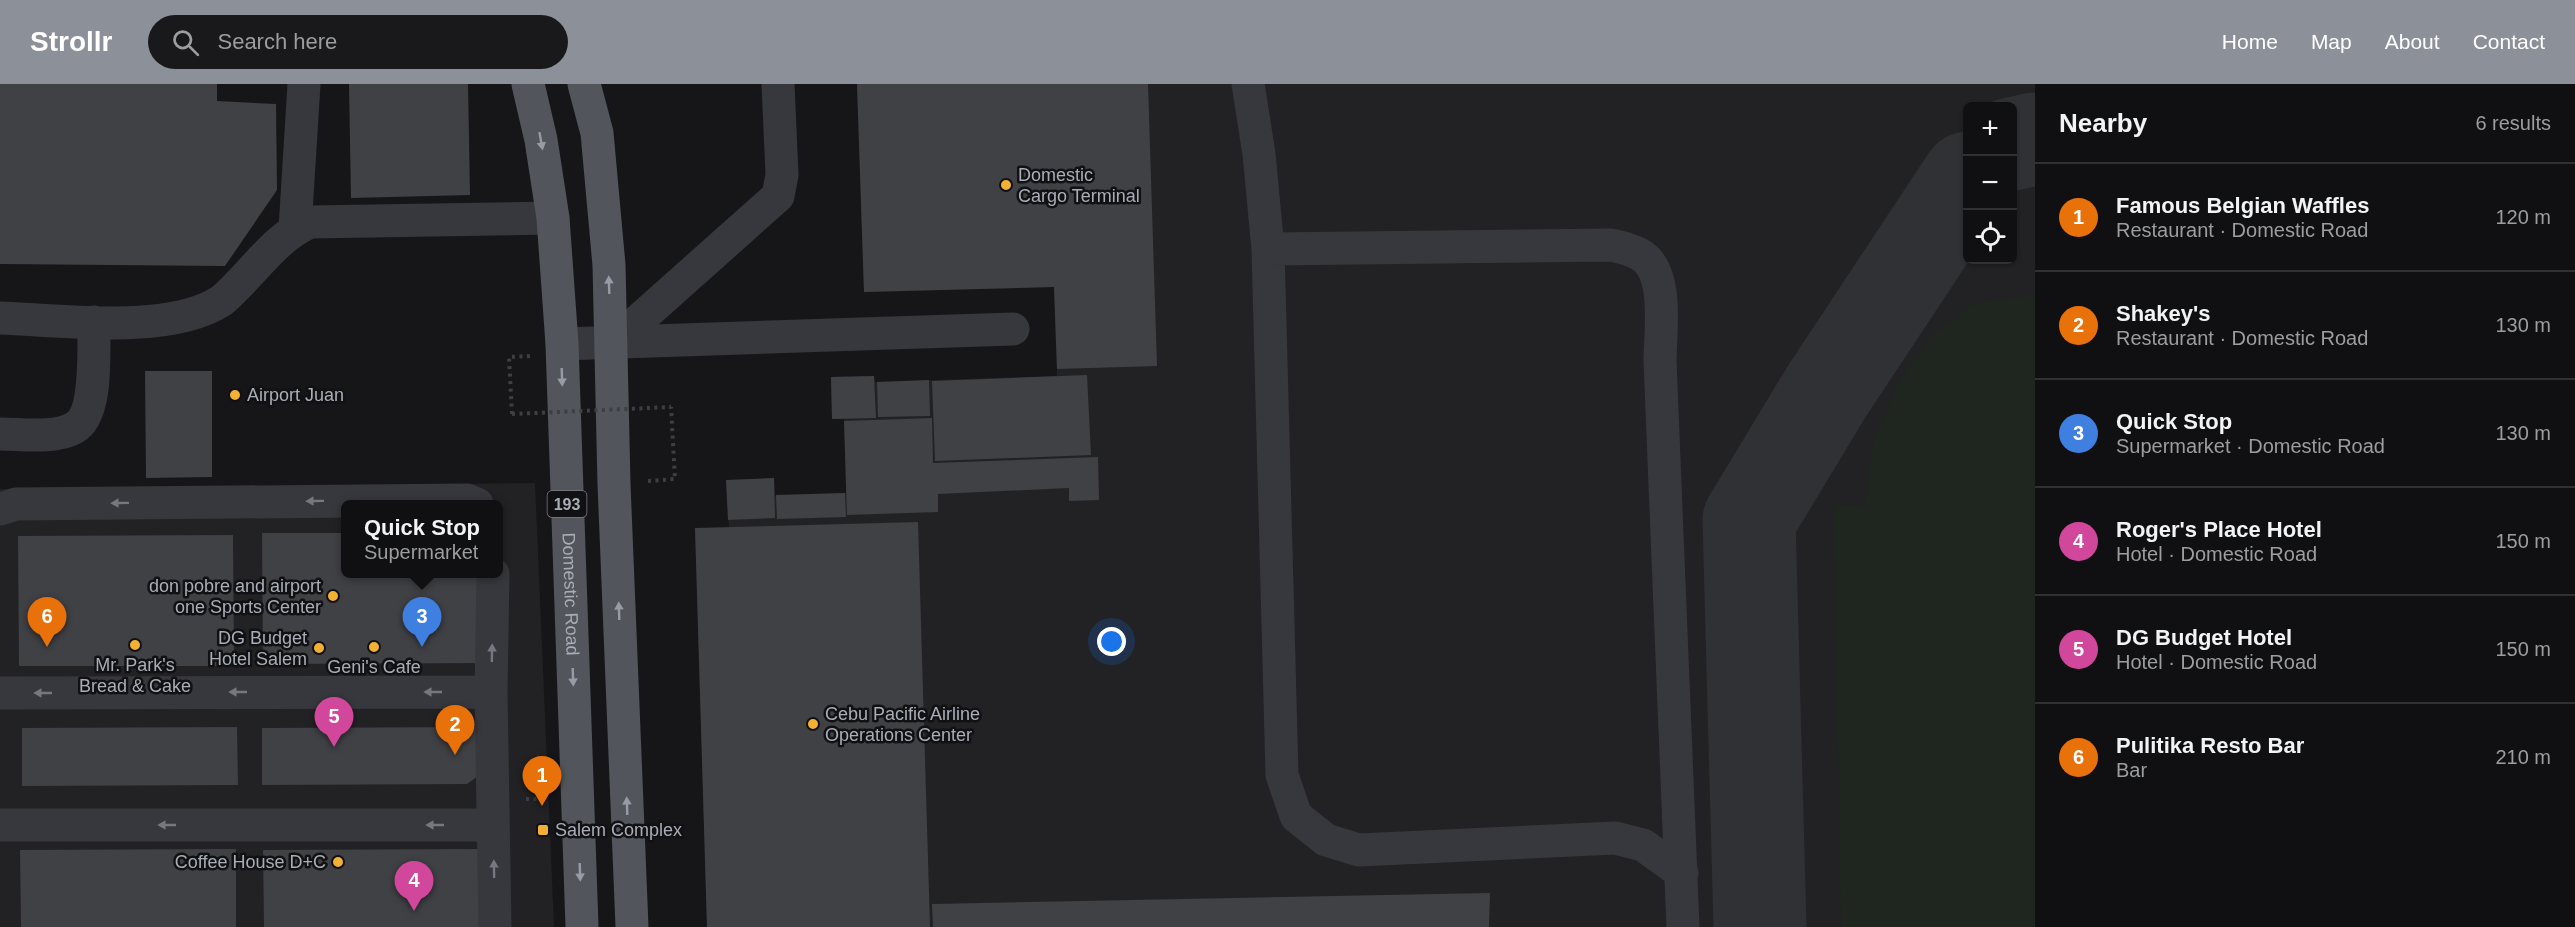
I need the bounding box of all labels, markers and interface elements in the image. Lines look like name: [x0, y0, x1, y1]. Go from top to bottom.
search box: [148, 15, 568, 69]
text: Strollr: [30, 26, 112, 57]
icon: search: [169, 26, 202, 59]
text: Search here: [217, 29, 337, 54]
text: Home: [2222, 30, 2278, 53]
text: Map: [2311, 30, 2352, 53]
text: About: [2385, 30, 2440, 53]
text: Contact: [2473, 30, 2545, 53]
map controls: [1963, 102, 2017, 264]
button: +: [1963, 102, 2017, 156]
text: Nearby: [2059, 108, 2147, 138]
text: 6 results: [2475, 112, 2551, 134]
one-way arrow: [537, 132, 546, 151]
button: −: [1963, 156, 2017, 210]
place label: Domestic Cargo Terminal: [1018, 165, 1140, 206]
marker: Domestic Cargo Terminal: [999, 178, 1013, 192]
text: Famous Belgian Waffles: [2116, 193, 2369, 218]
text: 1: [2073, 206, 2084, 228]
text: 120 m: [2495, 206, 2551, 228]
button: locate: [1963, 210, 2017, 264]
text: Restaurant · Domestic Road: [2116, 219, 2368, 241]
one-way arrow: [605, 276, 614, 295]
text: Shakey's: [2116, 301, 2211, 326]
text: 2: [2073, 314, 2084, 336]
text: 130 m: [2495, 314, 2551, 336]
text: Restaurant · Domestic Road: [2116, 327, 2368, 349]
one-way arrow: [558, 367, 567, 386]
place label: Airport Juan: [247, 385, 344, 405]
marker: Airport Juan: [228, 388, 242, 402]
text: Quick Stop: [2116, 409, 2232, 434]
text: 3: [2073, 422, 2084, 444]
text: 130 m: [2495, 422, 2551, 444]
text: Supermarket · Domestic Road: [2116, 435, 2385, 457]
road number: 193: [548, 491, 586, 517]
one-way arrow: [305, 497, 324, 506]
one-way arrow: [110, 498, 129, 508]
popup: [341, 500, 503, 578]
text: Quick Stop: [364, 515, 480, 540]
text: Roger's Place Hotel: [2116, 517, 2322, 542]
text: 4: [2073, 530, 2084, 552]
text: 150 m: [2495, 530, 2551, 552]
street label: Domestic Road: [558, 532, 583, 656]
text: Supermarket: [364, 541, 478, 563]
text: Hotel · Domestic Road: [2116, 543, 2317, 565]
place label: don pobre and airport one Sports Center: [149, 576, 321, 617]
marker: don pobre and airport one Sports Center: [326, 589, 340, 603]
pin: 6: [28, 598, 66, 647]
pin: 3: [402, 598, 442, 647]
one-way arrow: [615, 601, 624, 620]
text: DG Budget Hotel: [2116, 625, 2292, 650]
your location: [1097, 627, 1126, 656]
place label: DG Budget Hotel Salem: [209, 628, 307, 669]
marker: Mr. Park's Bread & Cake: [128, 638, 142, 652]
text: 5: [2073, 638, 2084, 660]
text: 150 m: [2495, 638, 2551, 660]
marker: Geni's Cafe: [367, 640, 381, 654]
marker: DG Budget Hotel Salem: [312, 641, 326, 655]
one-way arrow: [487, 643, 496, 662]
text: Hotel · Domestic Road: [2116, 651, 2317, 673]
place label: Mr. Park's Bread & Cake: [79, 655, 191, 696]
place label: Geni's Cafe: [327, 657, 421, 677]
one-way arrow: [569, 667, 578, 686]
one-way arrow: [228, 687, 247, 697]
one-way arrow: [423, 687, 442, 697]
one-way arrow: [33, 688, 52, 698]
pin: 5: [314, 698, 354, 747]
place label: Cebu Pacific Airline Operations Center: [825, 704, 980, 745]
pin: 2: [436, 706, 474, 755]
marker: Cebu Pacific Airline Operations Center: [806, 717, 820, 731]
text: Pulitika Resto Bar: [2116, 733, 2304, 758]
text: 6: [2073, 746, 2084, 768]
text: 210 m: [2495, 746, 2551, 768]
pin: 1: [522, 756, 562, 806]
text: Bar: [2116, 759, 2147, 781]
one-way arrow: [622, 796, 632, 815]
one-way arrow: [157, 820, 176, 830]
one-way arrow: [425, 820, 444, 830]
place label: Salem Complex: [555, 820, 682, 840]
marker: Salem Complex: [536, 823, 550, 837]
place label: Coffee House D+C: [175, 852, 326, 872]
marker: Coffee House D+C: [331, 855, 345, 869]
one-way arrow: [489, 859, 499, 878]
pin: 4: [394, 862, 434, 911]
one-way arrow: [576, 862, 585, 881]

